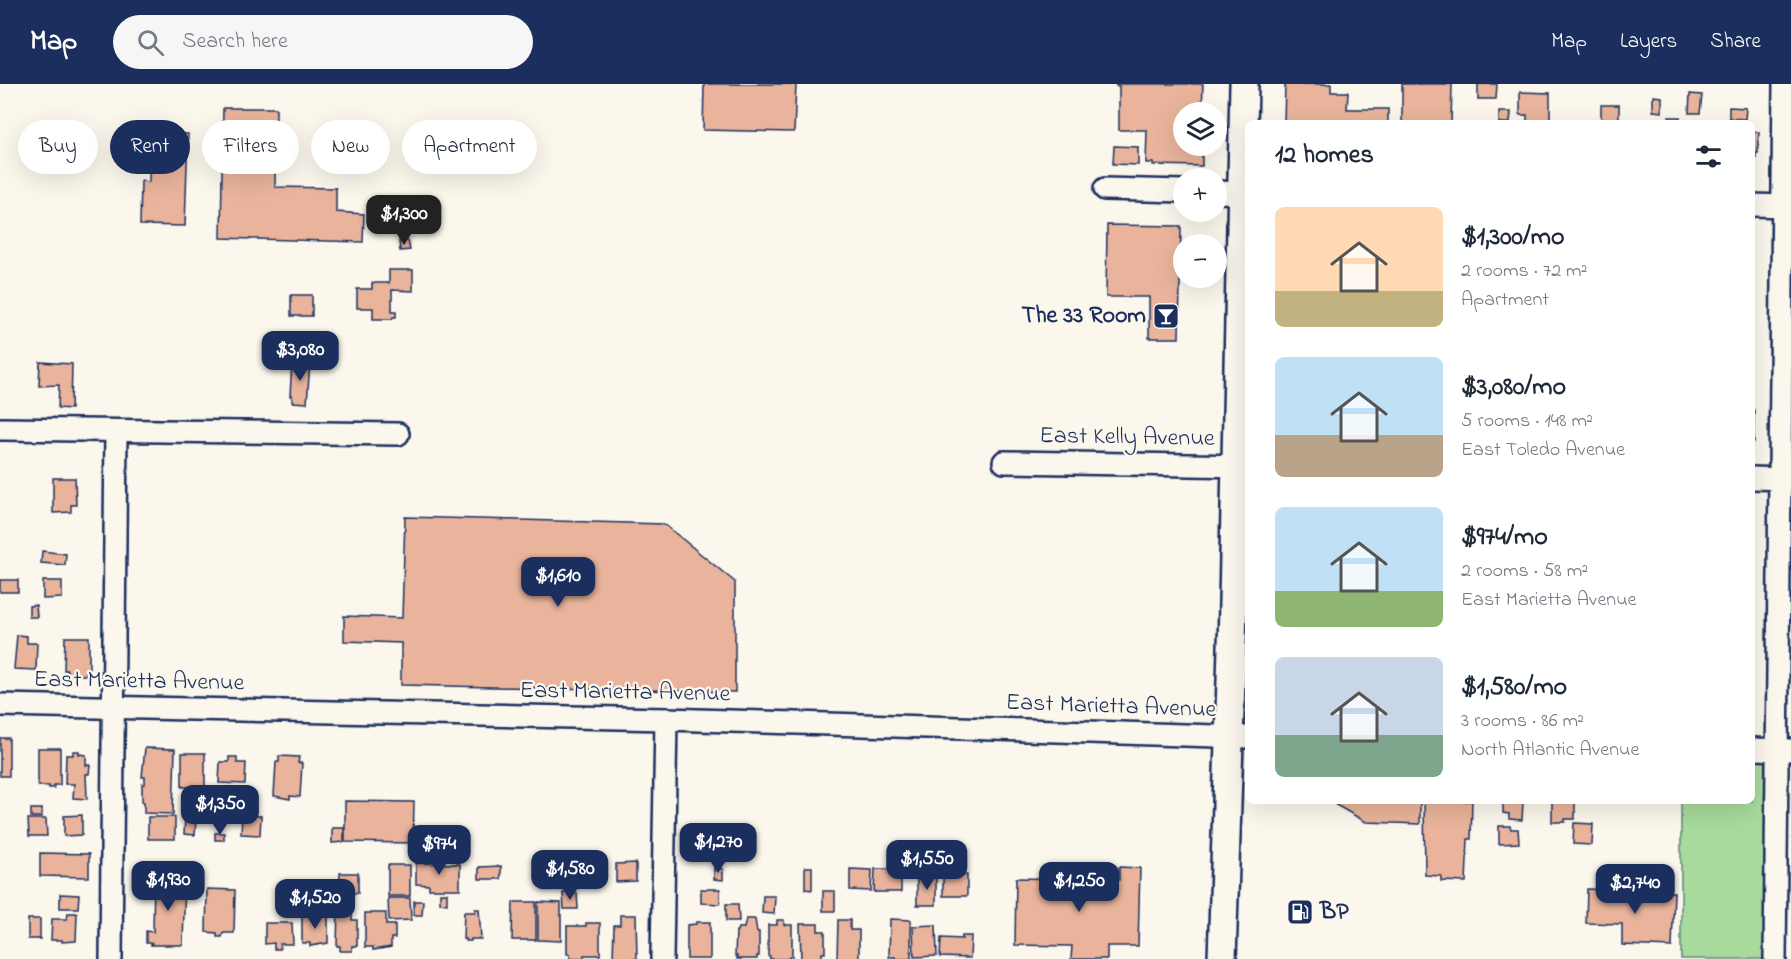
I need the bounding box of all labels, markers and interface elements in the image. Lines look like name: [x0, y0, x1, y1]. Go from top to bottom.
search box: [113, 15, 533, 69]
text: Map: [30, 22, 77, 63]
icon: search: [134, 26, 167, 59]
text: Search here: [182, 26, 288, 58]
text: Map: [1551, 27, 1587, 57]
text: Layers: [1620, 27, 1677, 57]
text: Share: [1710, 27, 1761, 57]
map controls: [1173, 102, 1227, 288]
button: layers: [1173, 102, 1227, 156]
chip: Buy: [18, 120, 98, 174]
chip: Rent: [110, 120, 190, 174]
chip: Filters: [202, 120, 299, 174]
chip: New: [311, 120, 390, 174]
chip: Apartment: [402, 120, 537, 174]
text: 12 homes: [1275, 137, 1374, 175]
icon: filters: [1692, 140, 1725, 173]
button: +: [1173, 168, 1227, 222]
pin: $1,300: [355, 195, 453, 246]
text: $1,300: [380, 200, 428, 229]
text: $1,300/mo: [1461, 219, 1564, 257]
icon: home: [1323, 231, 1395, 303]
button: −: [1173, 234, 1227, 288]
text: 2 rooms · 72 m²: [1461, 257, 1588, 286]
text: Apartment: [1461, 286, 1549, 315]
place label: The 33 Room: [1021, 299, 1146, 334]
bar icon: The 33 Room: [1151, 301, 1181, 331]
pin: $3,080: [251, 331, 349, 382]
text: $3,080: [276, 336, 324, 365]
text: $3,080/mo: [1461, 369, 1566, 407]
icon: home: [1323, 381, 1395, 453]
text: 5 rooms · 148 m²: [1461, 407, 1593, 436]
street label: East Kelly Avenue: [1039, 419, 1215, 458]
text: East Toledo Avenue: [1461, 436, 1625, 465]
text: $974/mo: [1461, 519, 1548, 557]
icon: home: [1323, 531, 1395, 603]
pin: $1,610: [509, 557, 607, 608]
text: 2 rooms · 58 m²: [1461, 557, 1588, 586]
text: $1,610: [535, 562, 581, 591]
text: East Marietta Avenue: [1461, 586, 1637, 615]
street label: East Marietta Avenue: [33, 663, 245, 701]
text: $1,580/mo: [1461, 669, 1567, 707]
street label: East Marietta Avenue: [519, 674, 731, 712]
icon: home: [1323, 681, 1395, 753]
street label: East Marietta Avenue: [1005, 686, 1217, 728]
text: 3 rooms · 86 m²: [1461, 707, 1584, 736]
text: North Atlantic Avenue: [1461, 736, 1639, 765]
pin: $1,350: [171, 785, 269, 836]
text: $1,350: [195, 790, 245, 819]
pin: $1,270: [669, 823, 767, 874]
pin: $974: [403, 825, 475, 876]
text: $1,270: [694, 828, 742, 857]
text: $974: [422, 830, 456, 859]
pin: $1,550: [878, 840, 976, 891]
text: $1,550: [900, 845, 954, 874]
pin: $1,580: [521, 850, 619, 901]
text: $1,580: [545, 855, 595, 884]
pin: $1,930: [119, 861, 217, 912]
pin: $1,250: [1030, 862, 1128, 913]
pin: $2,740: [1586, 864, 1684, 915]
text: $1,930: [146, 866, 190, 895]
text: $1,250: [1053, 867, 1105, 896]
text: $2,740: [1610, 869, 1660, 898]
pin: $1,520: [266, 879, 364, 930]
text: $1,520: [289, 884, 341, 913]
place label: BP: [1319, 895, 1349, 930]
fuel station icon: BP: [1285, 897, 1315, 927]

